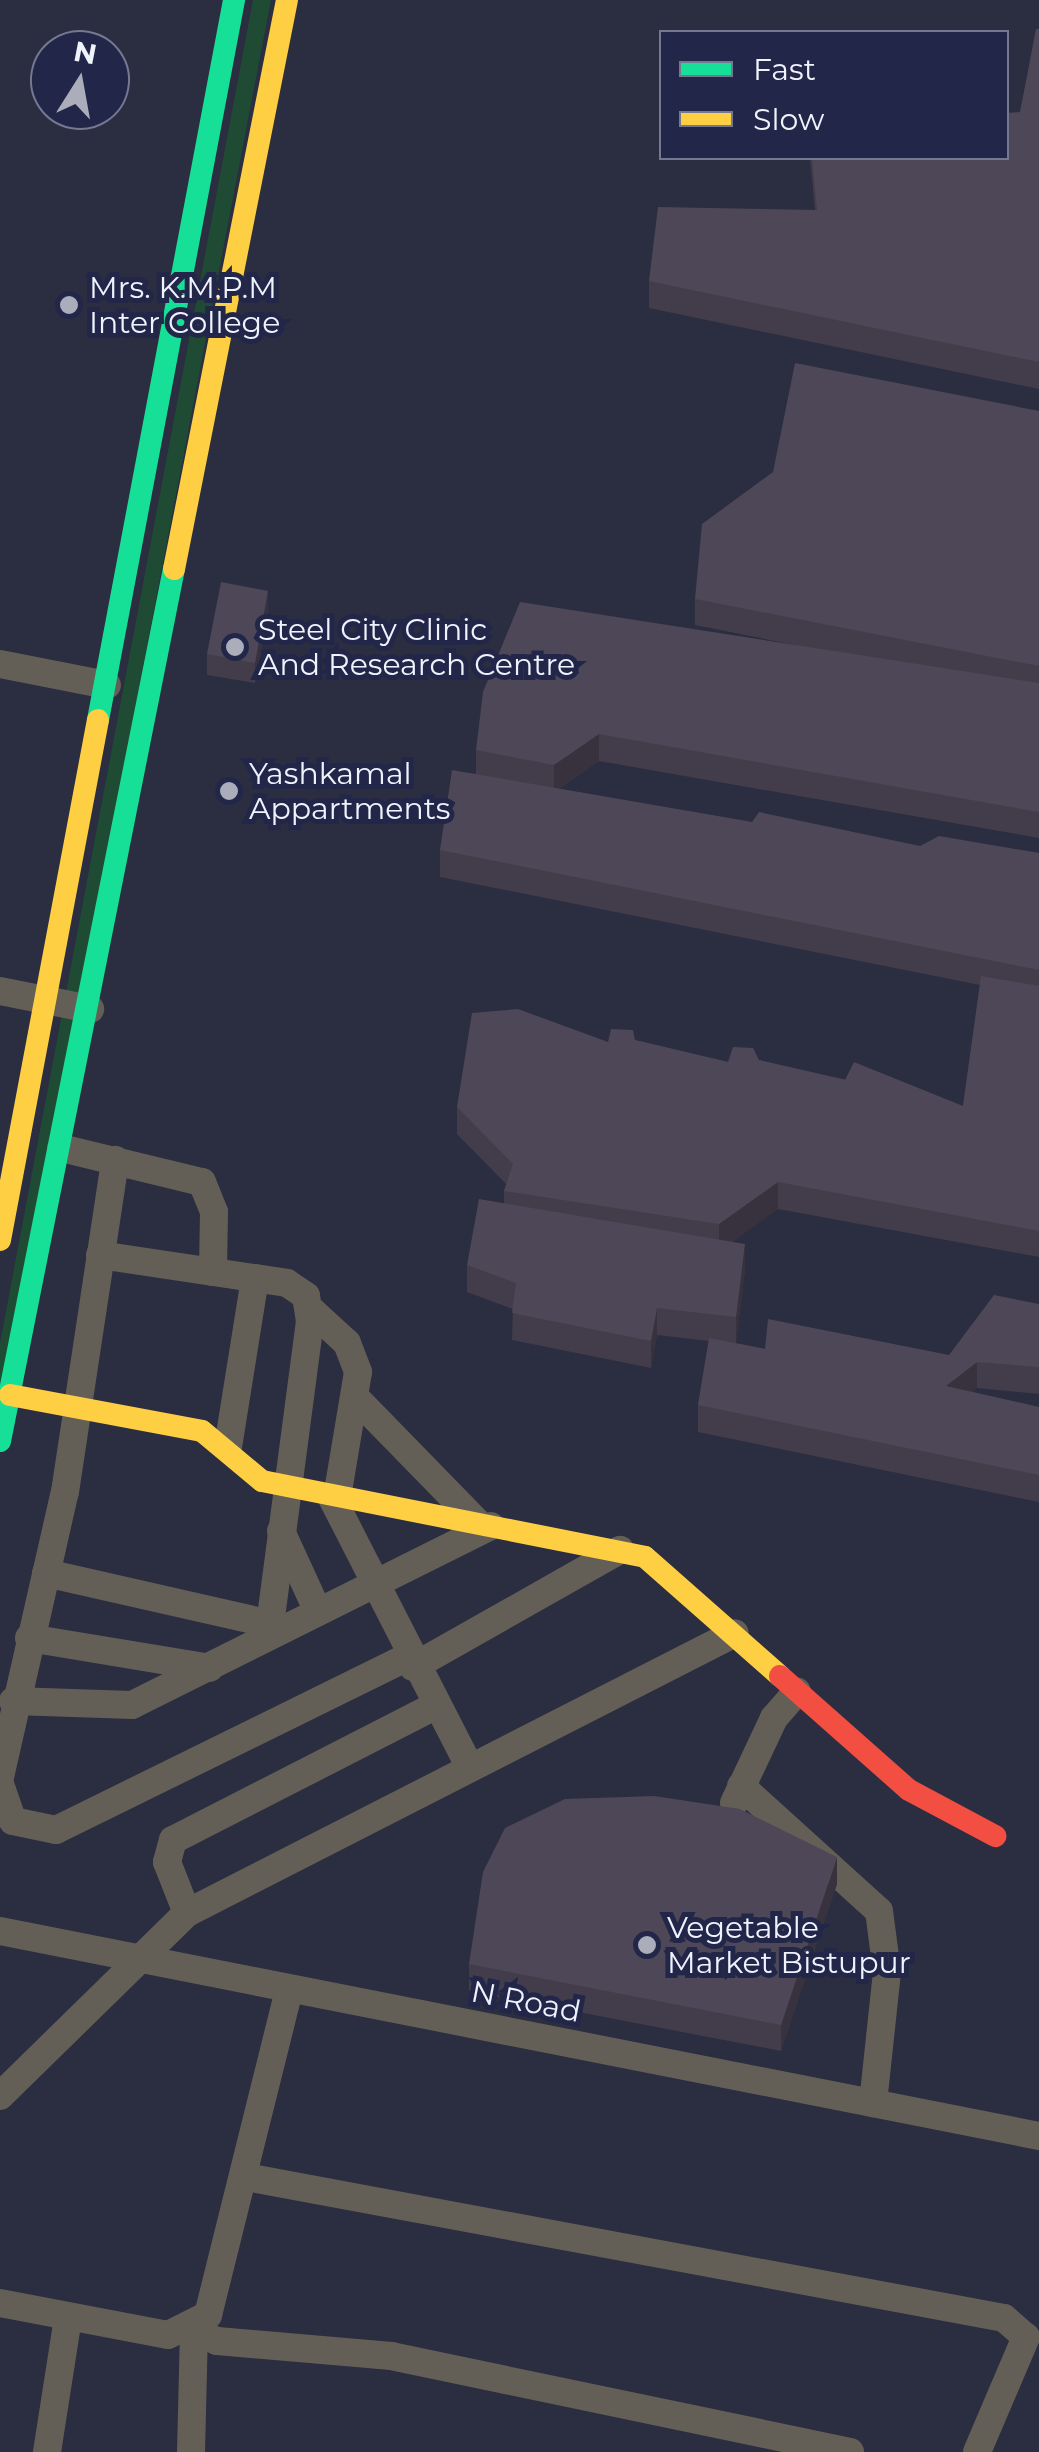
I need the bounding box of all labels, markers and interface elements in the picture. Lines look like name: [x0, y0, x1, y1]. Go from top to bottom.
north arrow: [30, 30, 130, 130]
legend: [659, 30, 1009, 160]
text: N: [71, 34, 100, 71]
text: Fast: [753, 51, 816, 88]
text: Slow: [753, 101, 824, 138]
place label: Mrs. K.M.P.M Inter College: [89, 270, 280, 340]
marker: Mrs. K.M.P.M Inter College: [58, 294, 80, 316]
place label: Steel City Clinic And Research Centre: [258, 612, 575, 682]
marker: Steel City Clinic And Research Centre: [222, 634, 248, 660]
place label: Yashkamal Appartments: [249, 756, 450, 826]
marker: Yashkamal Appartments: [218, 780, 240, 802]
place label: Vegetable Market Bistupur: [667, 1910, 911, 1980]
marker: Vegetable Market Bistupur: [636, 1934, 658, 1956]
street label: N Road: [468, 1974, 584, 2030]

